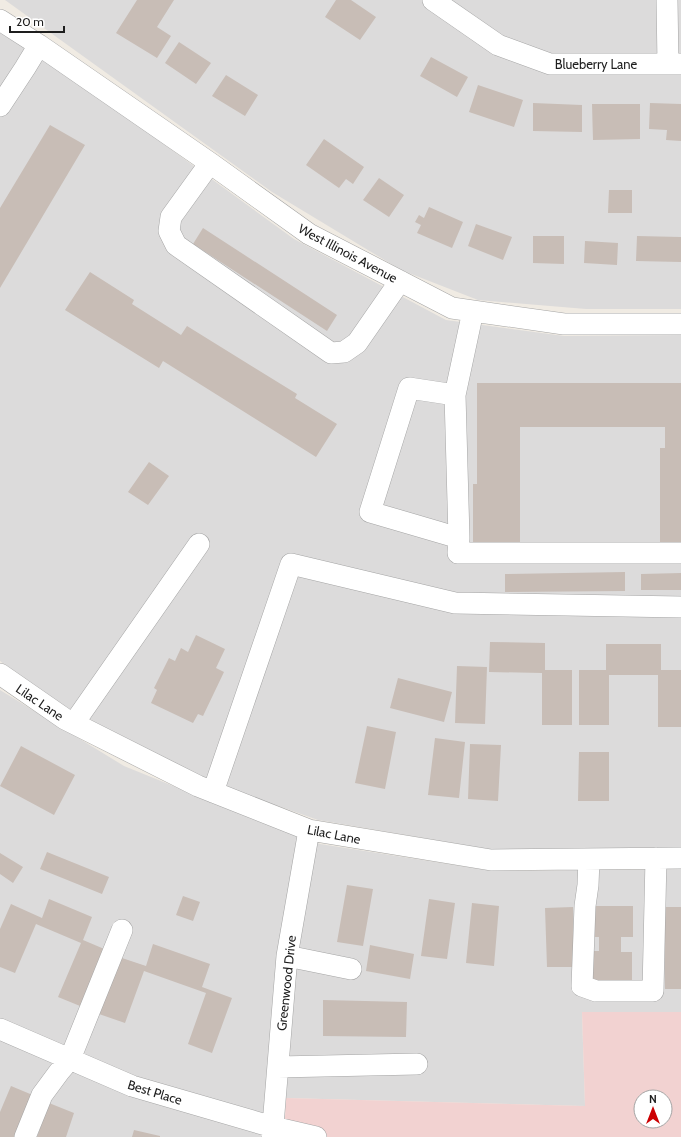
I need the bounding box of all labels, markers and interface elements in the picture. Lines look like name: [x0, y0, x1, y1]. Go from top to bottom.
scale bar: [10, 8, 64, 34]
text: 20 m: [16, 14, 44, 29]
street label: Blueberry Lane: [555, 56, 638, 72]
street label: West Illinois Avenue: [296, 220, 401, 286]
street label: Lilac Lane: [13, 680, 67, 724]
street label: Lilac Lane: [306, 821, 362, 847]
street label: Greenwood Drive: [273, 934, 299, 1032]
street label: Best Place: [126, 1076, 185, 1108]
north arrow: [633, 1089, 673, 1129]
text: N: [649, 1092, 657, 1106]

